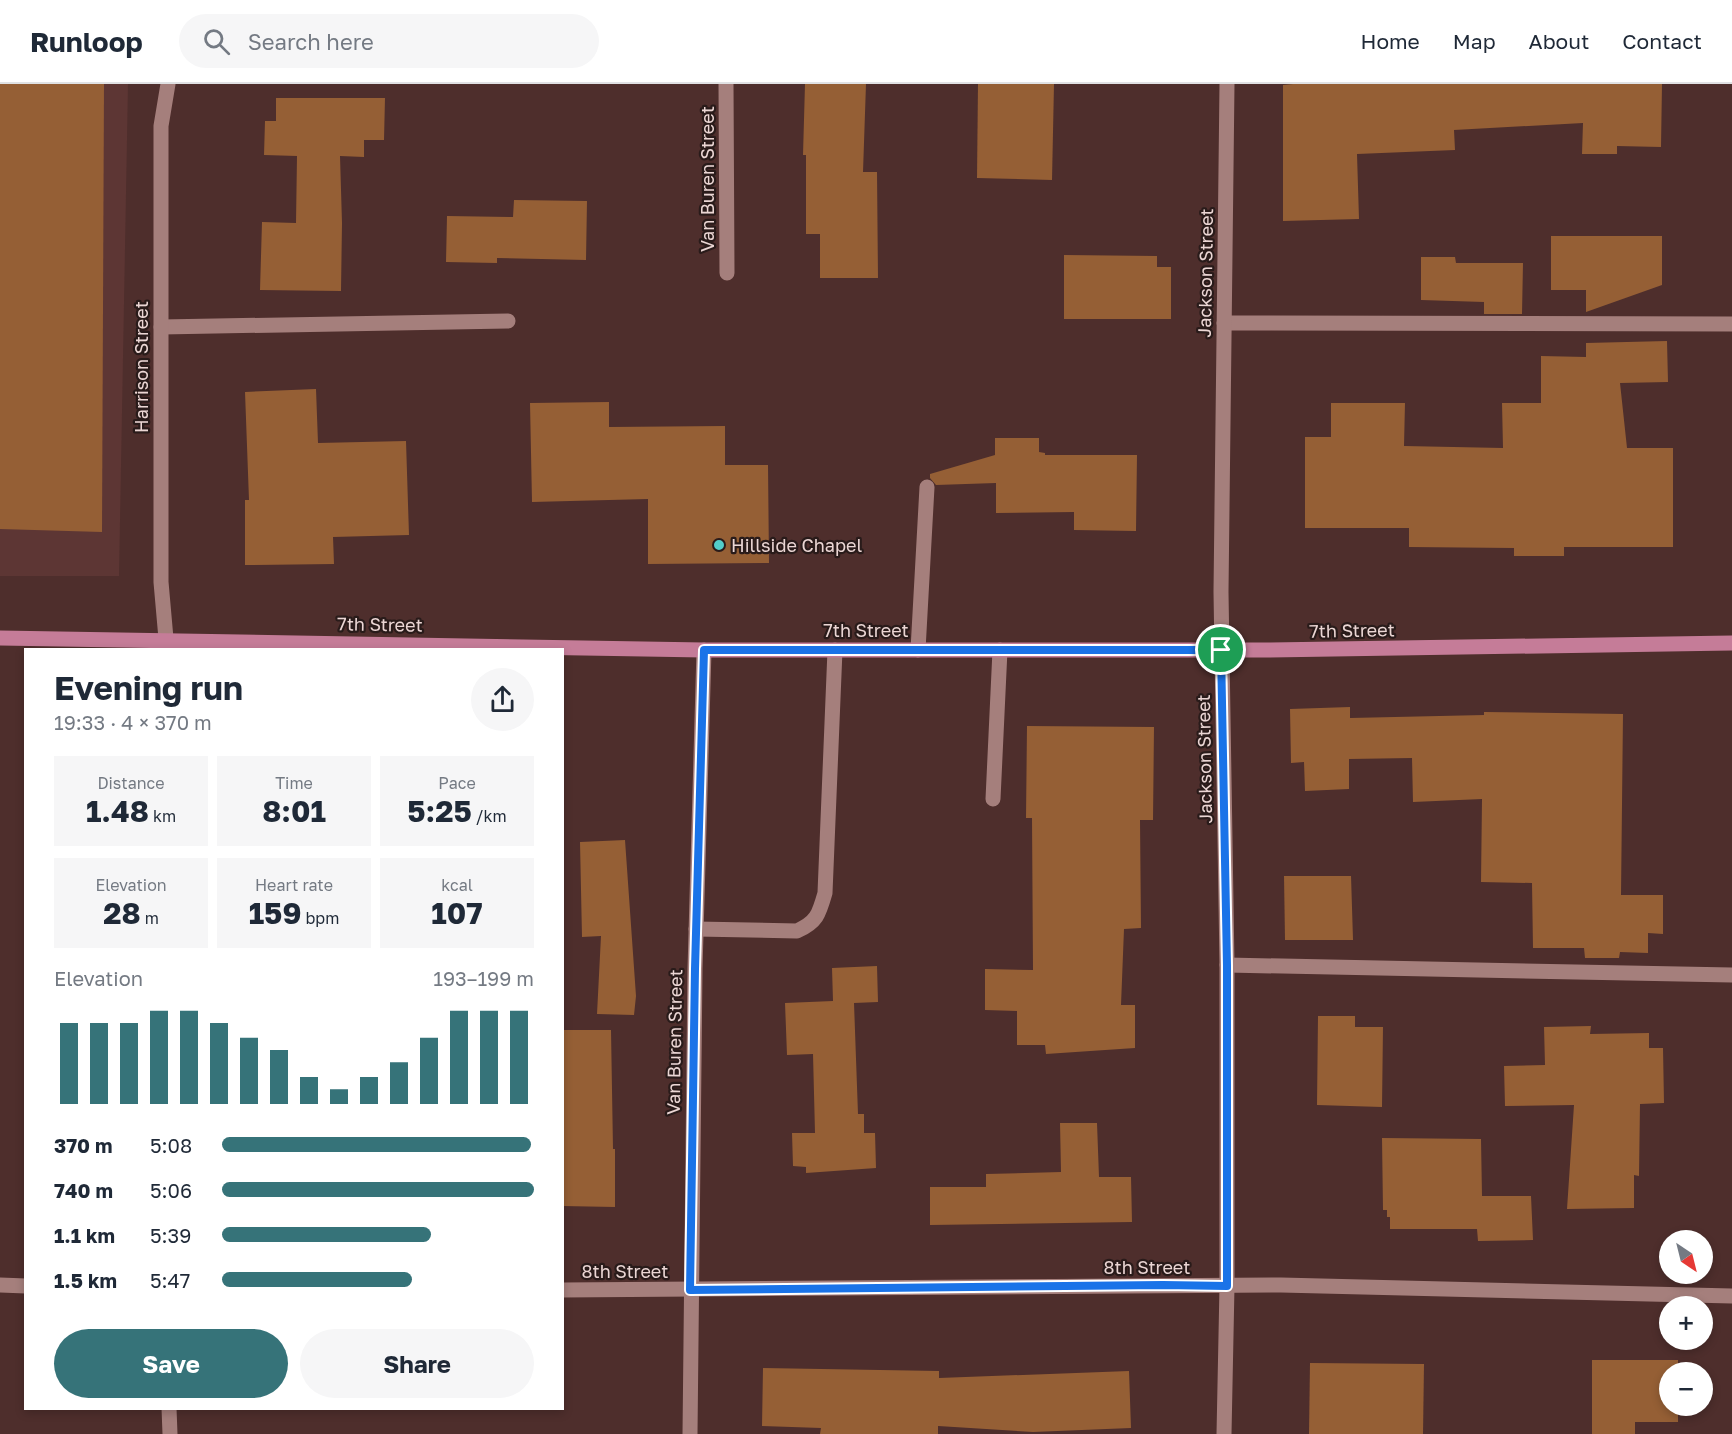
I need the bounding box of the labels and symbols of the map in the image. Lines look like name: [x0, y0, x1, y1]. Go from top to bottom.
street label: Van Buren Street: [696, 106, 718, 252]
street label: Jackson Street: [1193, 208, 1217, 338]
street label: Harrison Street: [130, 301, 152, 433]
place label: Hillside Chapel: [731, 534, 862, 556]
marker: Hillside Chapel: [712, 538, 726, 552]
street label: 7th Street: [337, 612, 423, 636]
street label: 7th Street: [1309, 618, 1395, 642]
street label: 7th Street: [823, 619, 909, 641]
pin: [1195, 624, 1246, 675]
street label: Jackson Street: [1192, 694, 1216, 824]
street label: Van Buren Street: [662, 969, 686, 1115]
north arrow: [1659, 1230, 1713, 1284]
street label: 8th Street: [1103, 1256, 1191, 1278]
street label: 8th Street: [581, 1260, 669, 1282]

